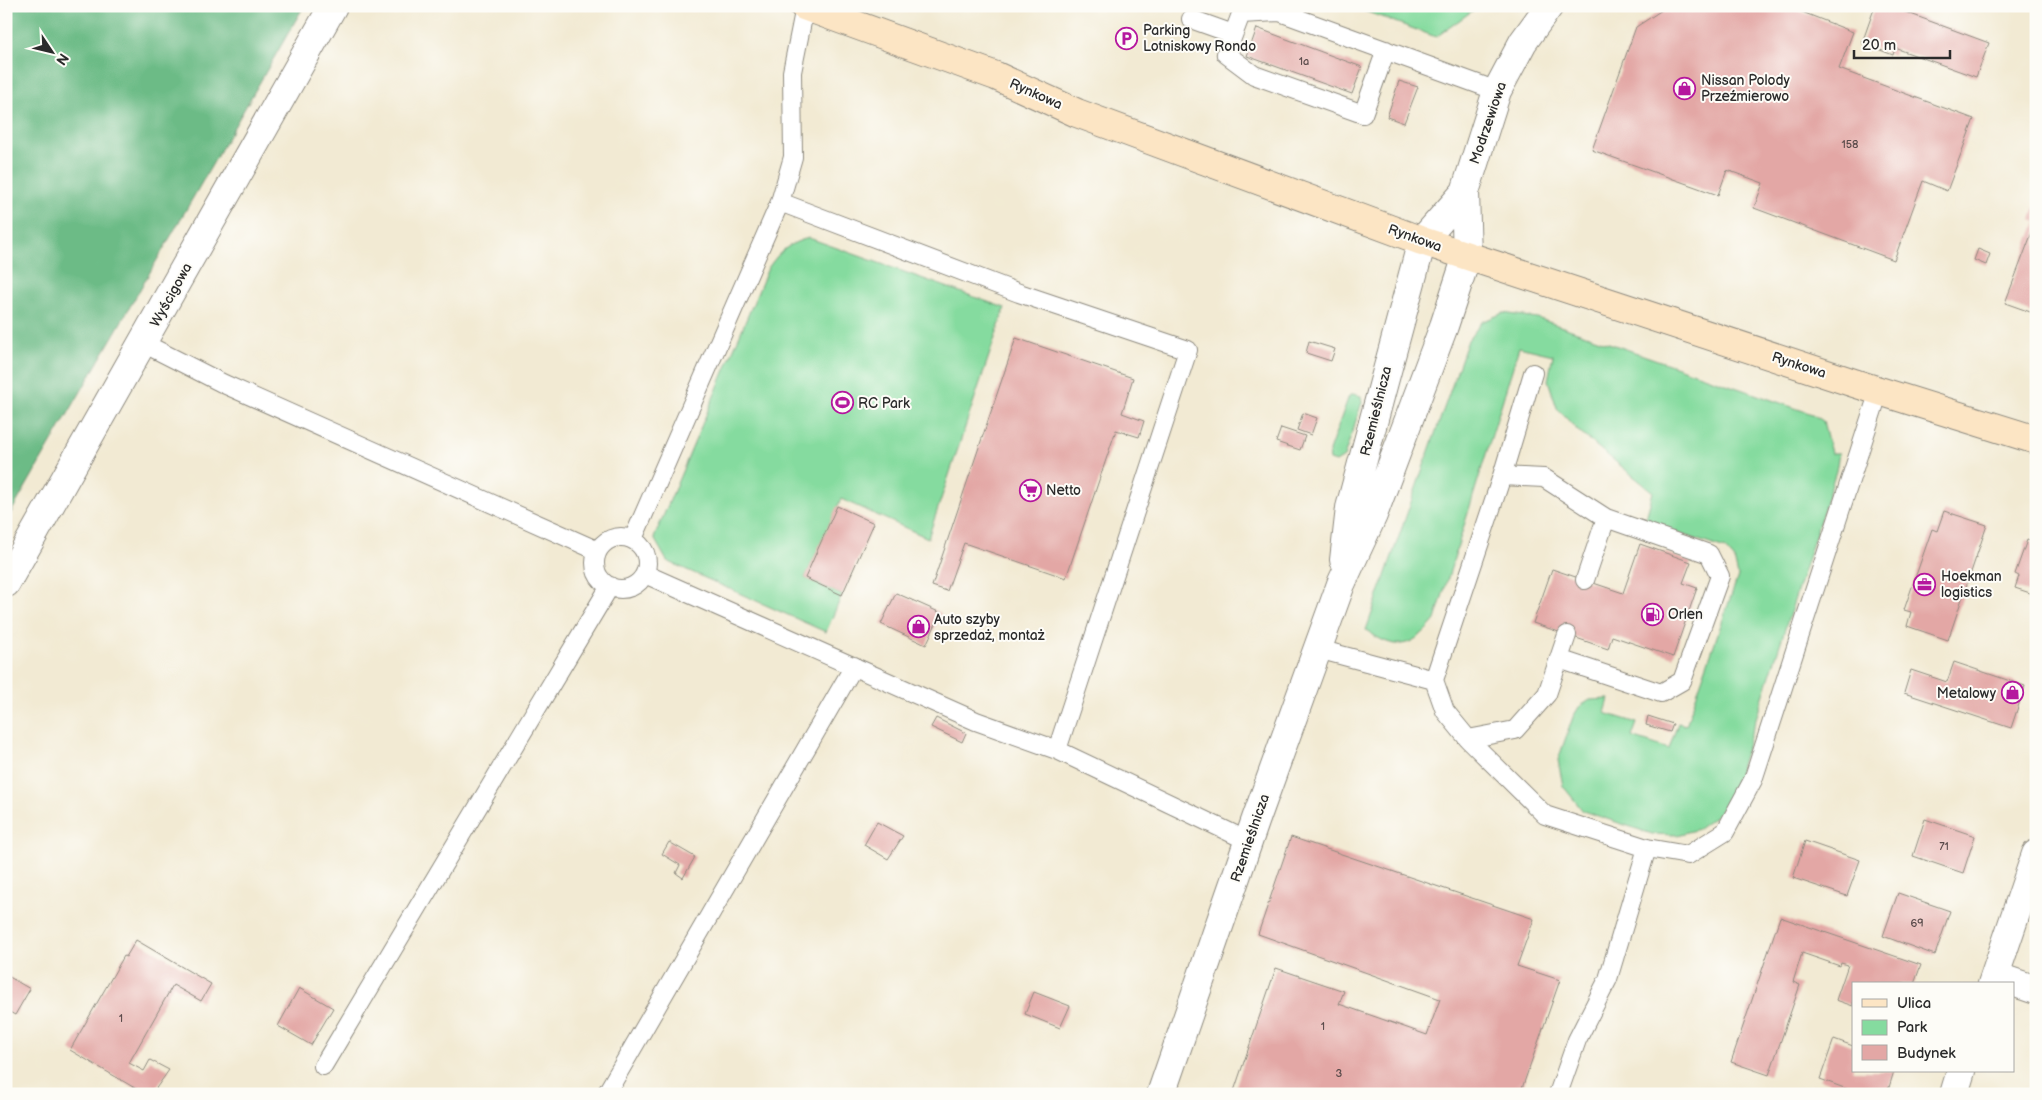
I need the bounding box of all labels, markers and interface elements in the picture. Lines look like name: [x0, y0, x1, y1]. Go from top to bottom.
place label: Parking Lotniskowy Rondo: [1143, 22, 1256, 55]
parking icon: Parking Lotniskowy Rondo: [1115, 26, 1139, 50]
north arrow: [28, 28, 78, 78]
scale bar: [1854, 28, 1951, 60]
text: 20 m: [1862, 36, 1896, 55]
text: N: [52, 50, 72, 68]
house number: 1a: [1299, 55, 1309, 68]
place label: Nissan Polody Przeźmierowo: [1701, 72, 1790, 105]
street label: Rynkowa: [1007, 75, 1065, 113]
shop icon: Nissan Polody Przeźmierowo: [1673, 76, 1697, 100]
street label: Modrzewiowa: [1466, 80, 1510, 166]
house number: 158: [1842, 138, 1858, 151]
street label: Rynkowa: [1386, 220, 1444, 256]
street label: Wyścigowa: [146, 260, 196, 330]
street label: Rynkowa: [1770, 348, 1828, 382]
street label: Rzemieślnicza: [1357, 364, 1395, 458]
sports icon: RC Park: [830, 391, 854, 415]
place label: RC Park: [858, 395, 910, 412]
supermarket icon: Netto: [1018, 478, 1042, 502]
place label: Netto: [1046, 482, 1081, 499]
place label: Hoekman logistics: [1941, 568, 2002, 601]
office icon: Hoekman logistics: [1913, 572, 1937, 596]
fuel station icon: Orlen: [1640, 602, 1664, 626]
place label: Orlen: [1668, 606, 1703, 623]
place label: Auto szyby sprzedaż, montaż: [934, 611, 1045, 644]
shop icon: Auto szyby sprzedaż, montaż: [906, 615, 930, 639]
shop icon: Metalowy: [2000, 681, 2024, 705]
place label: Metalowy: [1937, 685, 1997, 702]
street label: Rzemieślnicza: [1227, 792, 1273, 884]
house number: 71: [1939, 840, 1949, 853]
house number: 69: [1910, 917, 1924, 930]
legend: [1852, 982, 2014, 1072]
text: Ulica: [1897, 994, 1931, 1013]
house number: 1: [119, 1012, 123, 1025]
text: Park: [1897, 1018, 1928, 1037]
house number: 1: [1321, 1020, 1325, 1033]
text: Budynek: [1897, 1044, 1956, 1063]
house number: 3: [1336, 1067, 1343, 1080]

